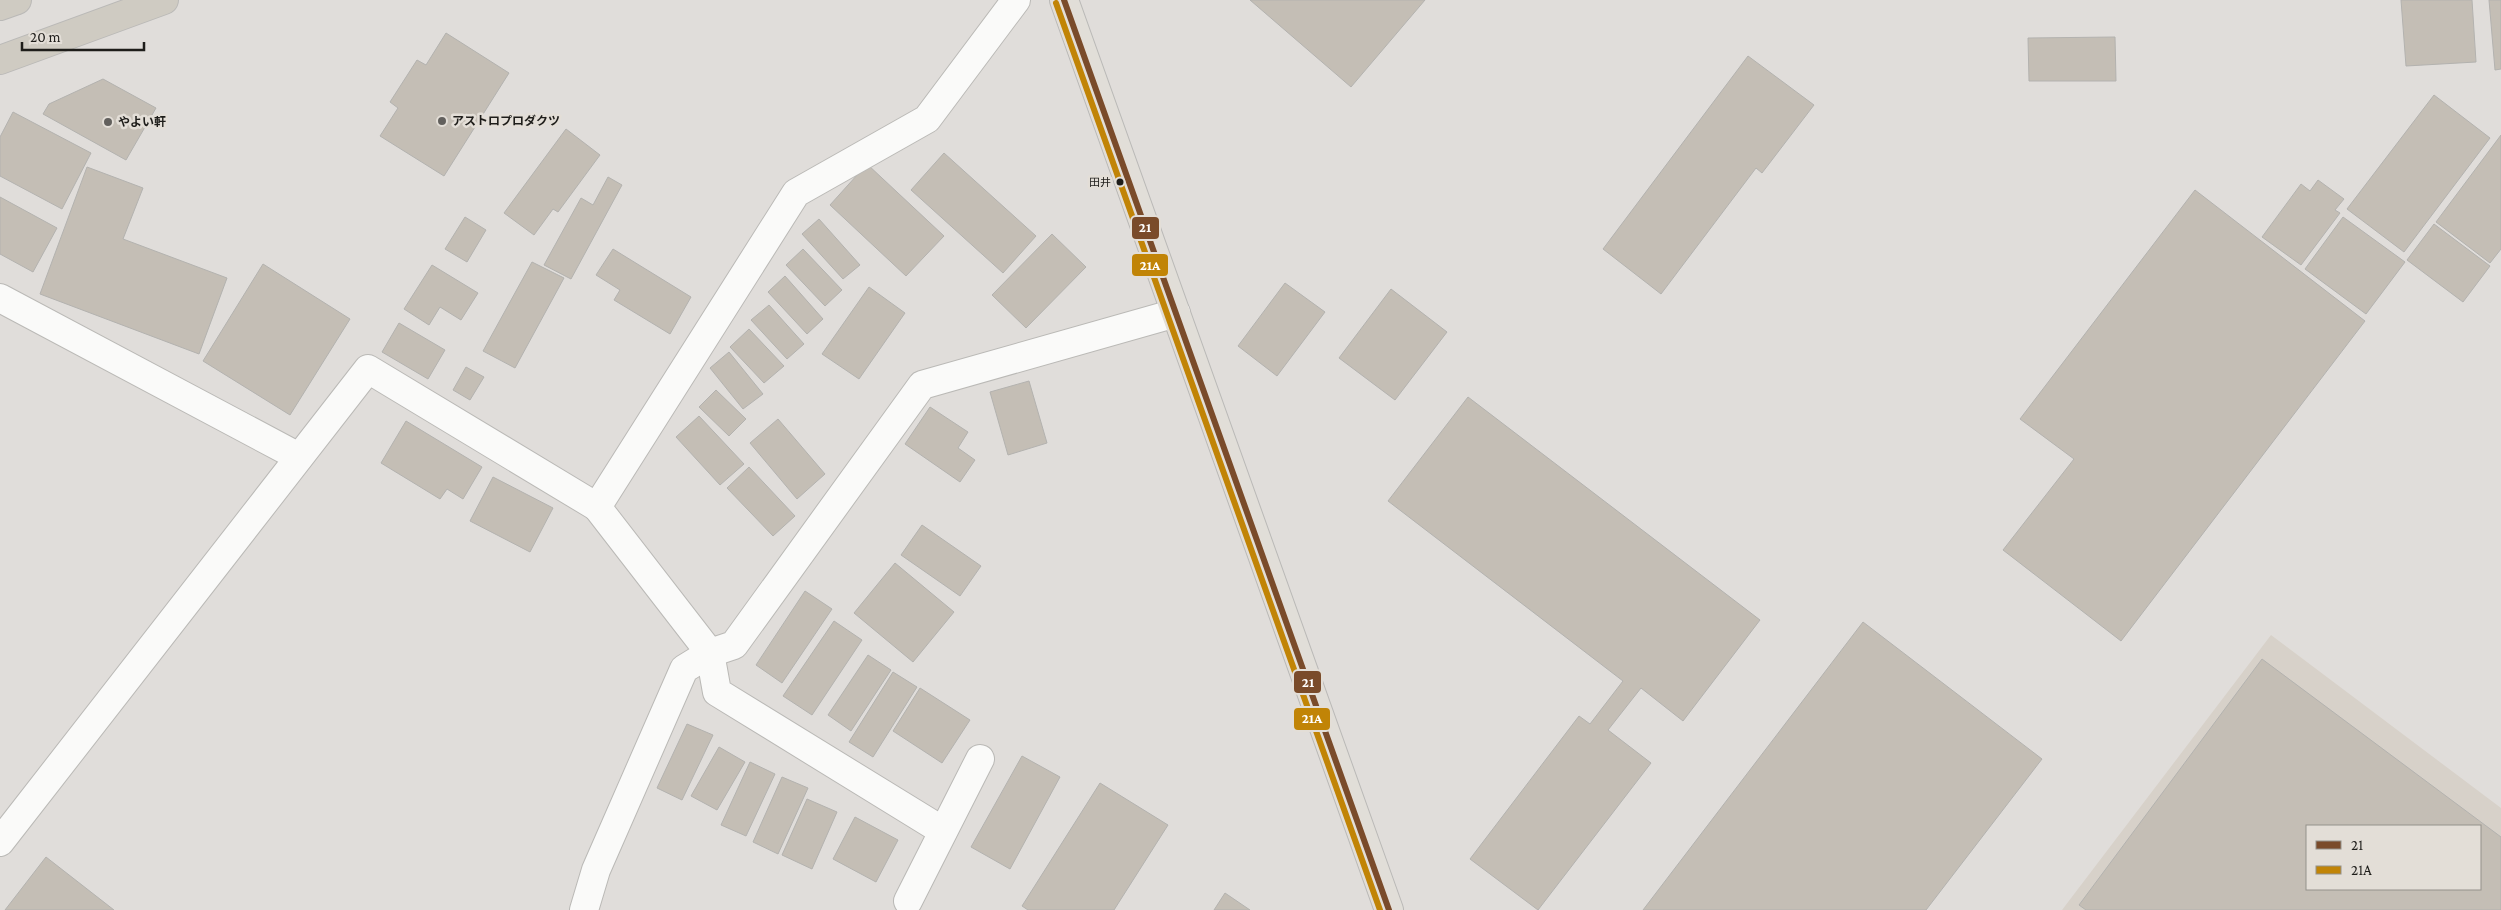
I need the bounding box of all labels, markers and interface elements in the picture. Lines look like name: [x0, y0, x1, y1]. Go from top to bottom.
scale bar: [22, 20, 145, 52]
text: 20 m: [30, 29, 61, 45]
place label: アストロプロダクツ: [452, 114, 560, 128]
place label: やよい軒: [118, 115, 166, 129]
marker: アストロプロダクツ: [436, 115, 448, 127]
marker: やよい軒: [102, 116, 114, 128]
place label: 田井: [1089, 176, 1111, 188]
marker: 田井: [1115, 177, 1125, 187]
line badge: 21: [1131, 216, 1160, 240]
text: 21: [1139, 219, 1151, 235]
line badge: 21A: [1131, 253, 1169, 277]
text: 21A: [1140, 257, 1161, 273]
line badge: 21: [1293, 670, 1322, 694]
text: 21: [1302, 674, 1314, 690]
line badge: 21A: [1293, 707, 1331, 731]
text: 21A: [1302, 710, 1323, 726]
legend: [2306, 825, 2481, 890]
text: 21: [2351, 837, 2363, 853]
text: 21A: [2351, 862, 2372, 878]

